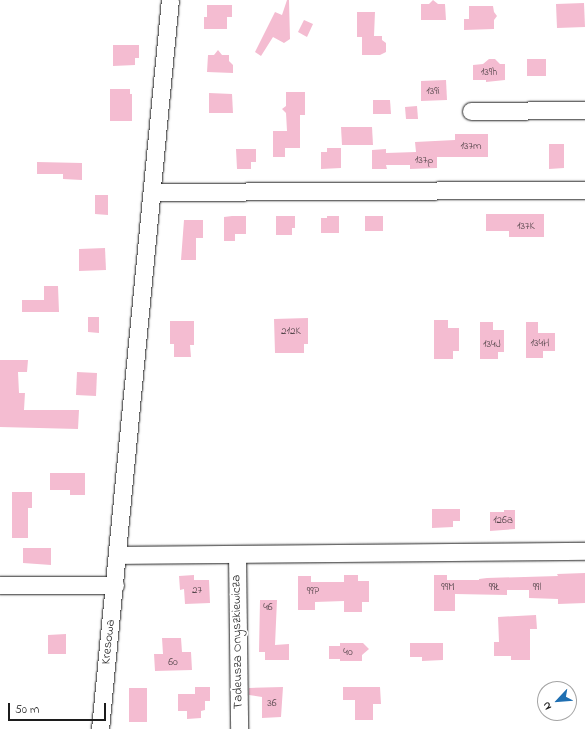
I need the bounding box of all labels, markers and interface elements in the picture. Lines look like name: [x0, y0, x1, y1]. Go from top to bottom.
house number: 139h: [481, 65, 497, 79]
house number: 139i: [426, 84, 440, 98]
house number: 137m: [460, 139, 482, 153]
house number: 137p: [415, 153, 433, 167]
house number: 137K: [517, 219, 535, 233]
house number: 212K: [281, 324, 301, 338]
house number: 134H: [531, 336, 549, 350]
house number: 134J: [483, 337, 501, 351]
house number: 126a: [493, 513, 513, 527]
street label: Tadeusza Onyszkiewicza: [229, 575, 247, 709]
house number: 99M: [441, 580, 455, 594]
house number: 99Ł: [489, 580, 499, 594]
house number: 99l: [533, 580, 541, 594]
house number: 27: [192, 583, 202, 597]
house number: 99P: [307, 584, 319, 598]
house number: 46: [263, 600, 273, 614]
street label: Kresowa: [99, 619, 119, 665]
house number: 40: [343, 645, 353, 659]
house number: 60: [168, 655, 178, 669]
north arrow: [537, 681, 577, 721]
scale bar: [10, 695, 108, 721]
house number: 36: [267, 696, 277, 710]
text: N: [538, 699, 556, 713]
text: 50 m: [15, 701, 39, 719]

